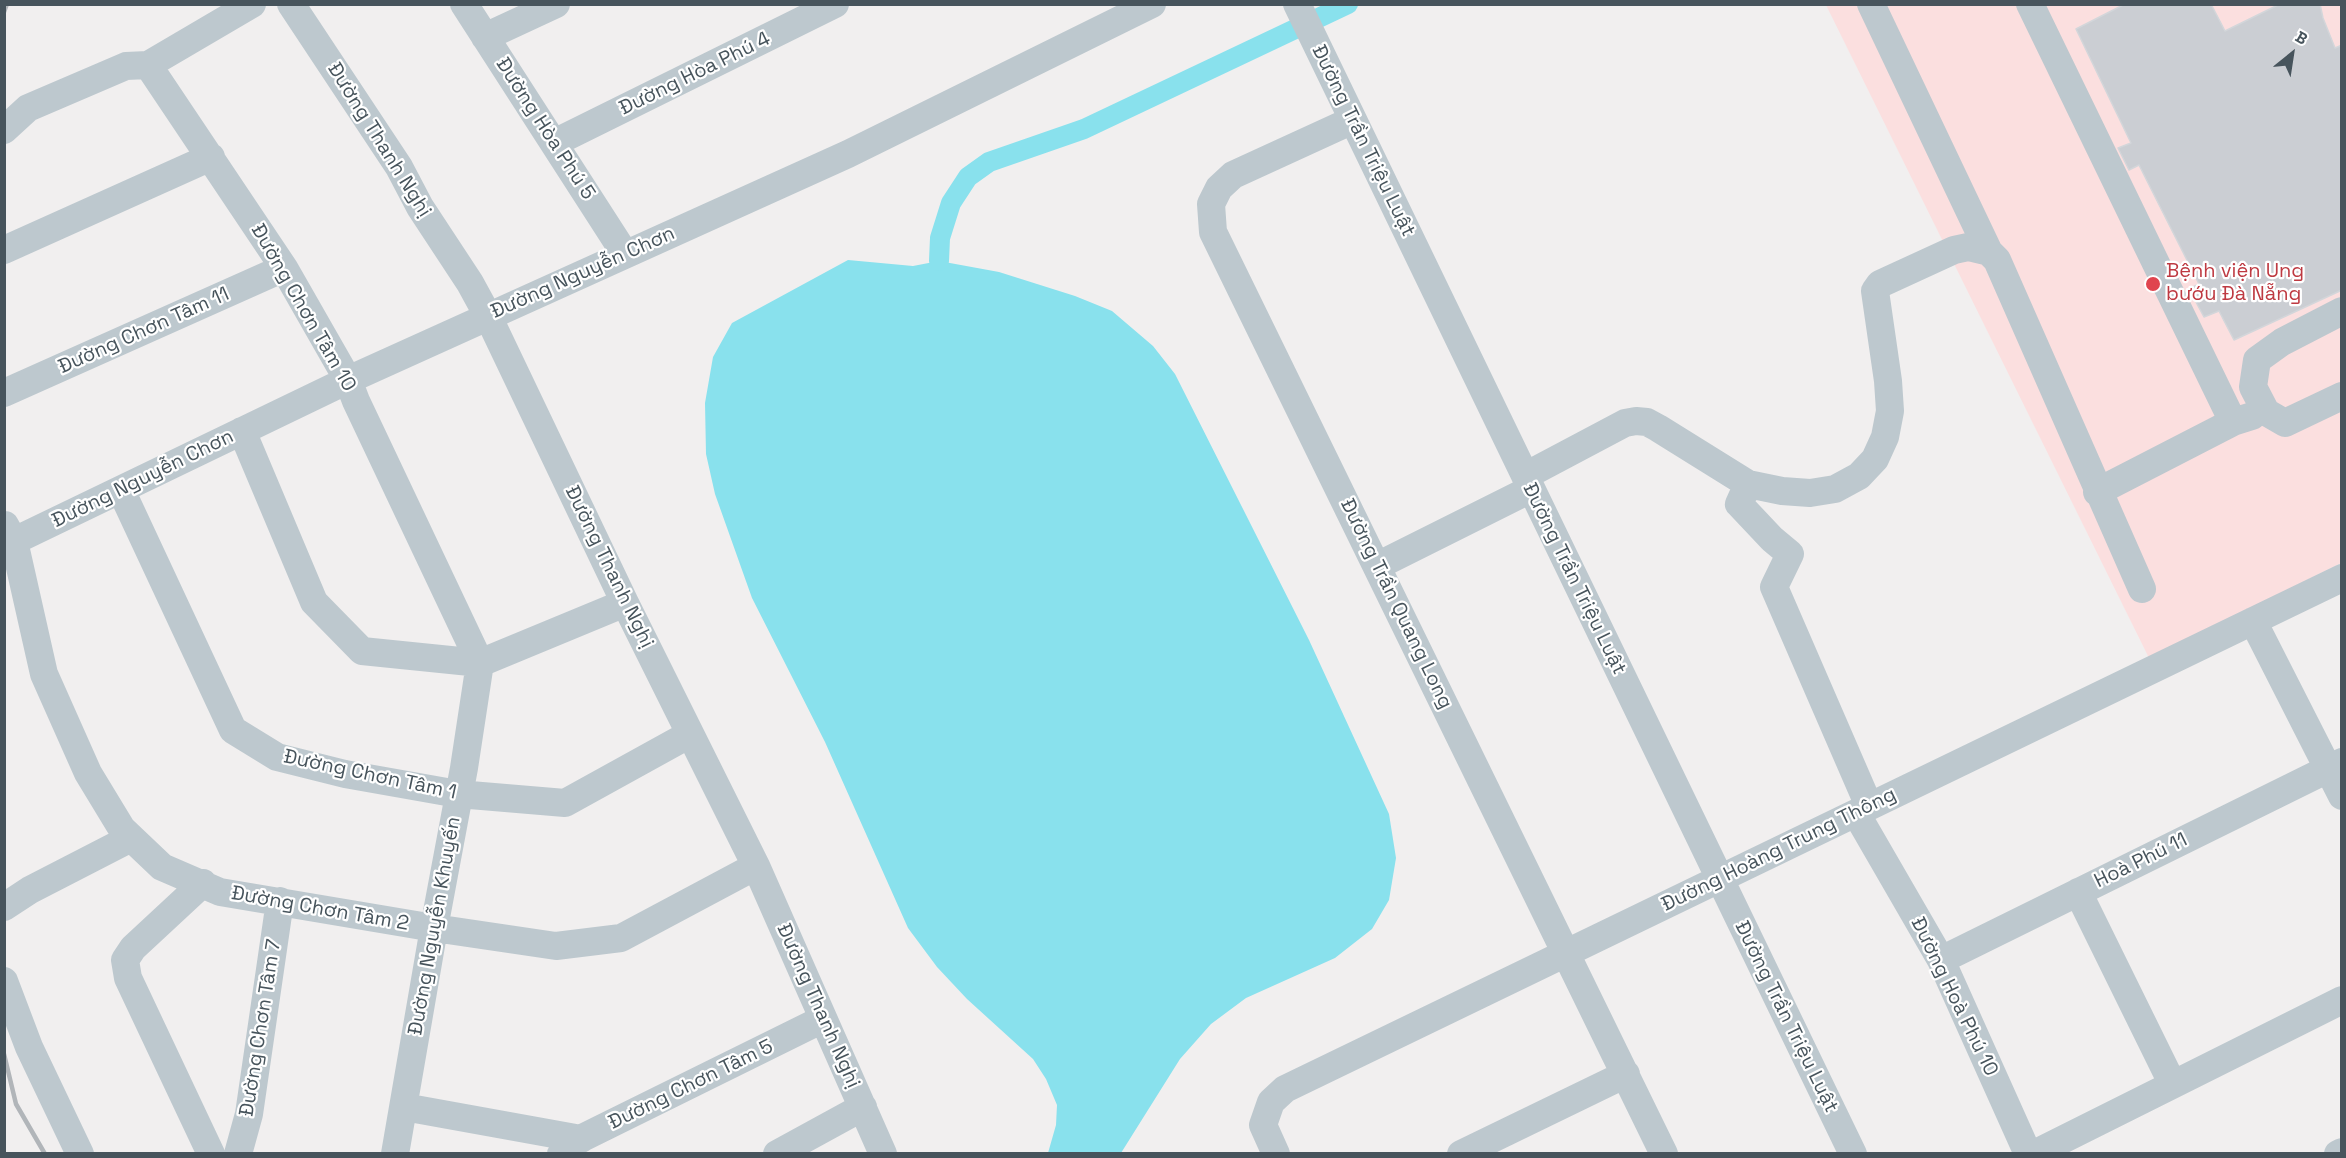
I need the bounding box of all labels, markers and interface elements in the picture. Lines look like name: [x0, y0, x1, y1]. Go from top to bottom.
north arrow: [2262, 24, 2322, 84]
text: B: [2291, 26, 2311, 50]
street label: Đường Hòa Phú 4: [616, 27, 774, 121]
street label: Đường Trần Triệu Luật: [1306, 41, 1420, 241]
street label: Đường Hòa Phú 5: [490, 54, 600, 204]
street label: Đường Thanh Nghị: [322, 58, 436, 222]
street label: Đường Chơn Tâm 10: [245, 220, 361, 396]
street label: Đường Nguyễn Chơn: [487, 222, 679, 324]
place label: Bệnh viện Ung bướu Đà Nẵng: [2166, 260, 2304, 307]
marker: Bệnh viện Ung bướu Đà Nẵng: [2144, 275, 2162, 293]
street label: Đường Chơn Tâm 11: [55, 283, 233, 379]
street label: Đường Nguyễn Chơn: [48, 425, 238, 533]
street label: Đường Trần Triệu Luật: [1517, 479, 1631, 679]
street label: Đường Thanh Nghị: [559, 482, 659, 652]
street label: Đường Trần Quang Long: [1335, 495, 1457, 713]
street label: Đường Chơn Tâm 1: [281, 745, 459, 805]
street label: Đường Hoàng Trung Thông: [1658, 783, 1900, 917]
street label: Đường Nguyễn Khuyến: [404, 815, 466, 1037]
street label: Hoà Phú 11: [2091, 828, 2191, 894]
street label: Đường Chơn Tâm 2: [229, 882, 411, 936]
street label: Đường Hoà Phú 10: [1905, 914, 2003, 1080]
street label: Đường Trần Triệu Luật: [1729, 917, 1843, 1117]
street label: Đường Thanh Nghị: [771, 920, 865, 1092]
street label: Đường Chơn Tâm 7: [235, 938, 287, 1118]
street label: Đường Chơn Tâm 5: [605, 1035, 777, 1135]

